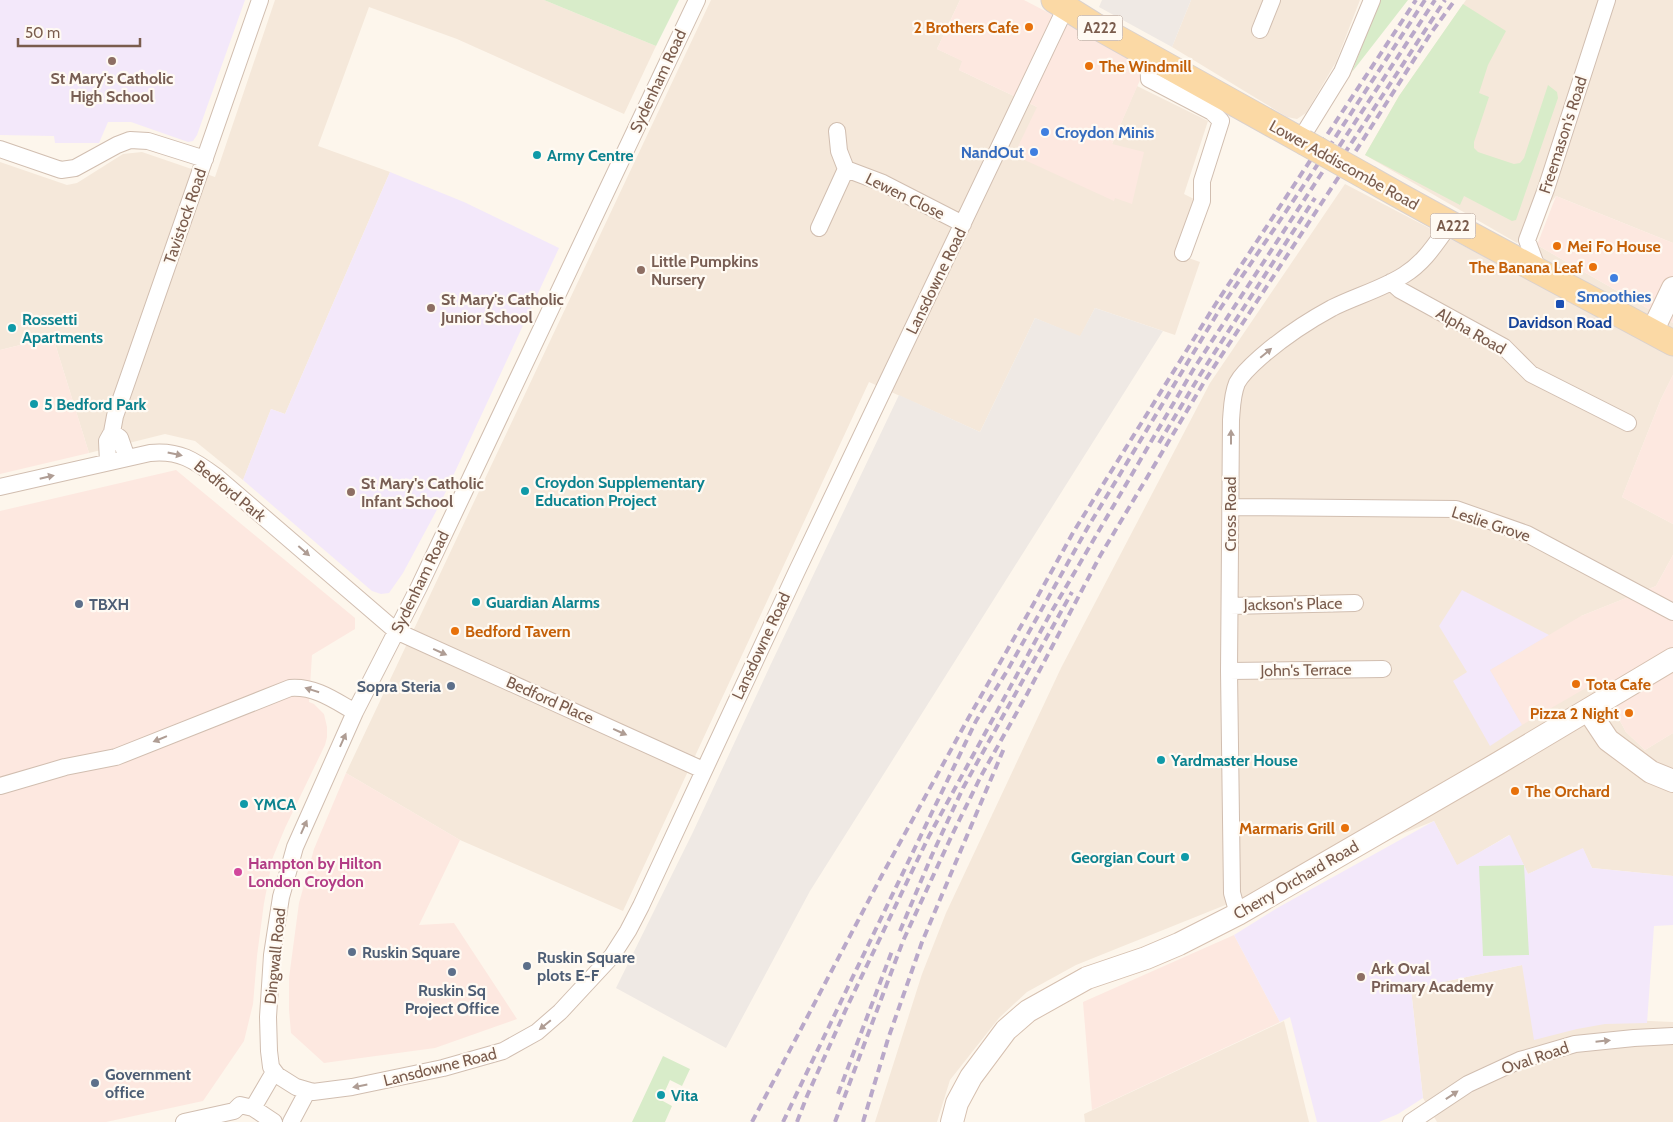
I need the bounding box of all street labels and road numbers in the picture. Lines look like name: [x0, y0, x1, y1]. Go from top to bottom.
road number: A222: [1078, 15, 1122, 40]
street label: Sydenham Road: [626, 26, 690, 136]
street label: Freemason's Road: [1535, 74, 1591, 196]
street label: Lower Addiscombe Road: [1266, 116, 1422, 214]
street label: Tavistock Road: [160, 166, 210, 266]
street label: Lewen Close: [862, 169, 948, 223]
road number: A222: [1430, 214, 1476, 238]
street label: Lansdowne Road: [902, 225, 970, 337]
street label: Alpha Road: [1433, 303, 1509, 359]
street label: Bedford Park: [190, 456, 270, 526]
street label: Cross Road: [1221, 477, 1240, 551]
street label: Leslie Grove: [1449, 502, 1533, 546]
street label: Sydenham Road: [387, 528, 453, 636]
street label: Lansdowne Road: [728, 589, 794, 703]
street label: Jackson's Place: [1242, 594, 1343, 614]
street label: John's Terrace: [1259, 660, 1352, 680]
street label: Bedford Place: [503, 672, 597, 728]
street label: Cherry Orchard Road: [1230, 836, 1362, 924]
street label: Dingwall Road: [260, 907, 290, 1005]
street label: Oval Road: [1499, 1038, 1571, 1078]
street label: Lansdowne Road: [381, 1044, 499, 1090]

